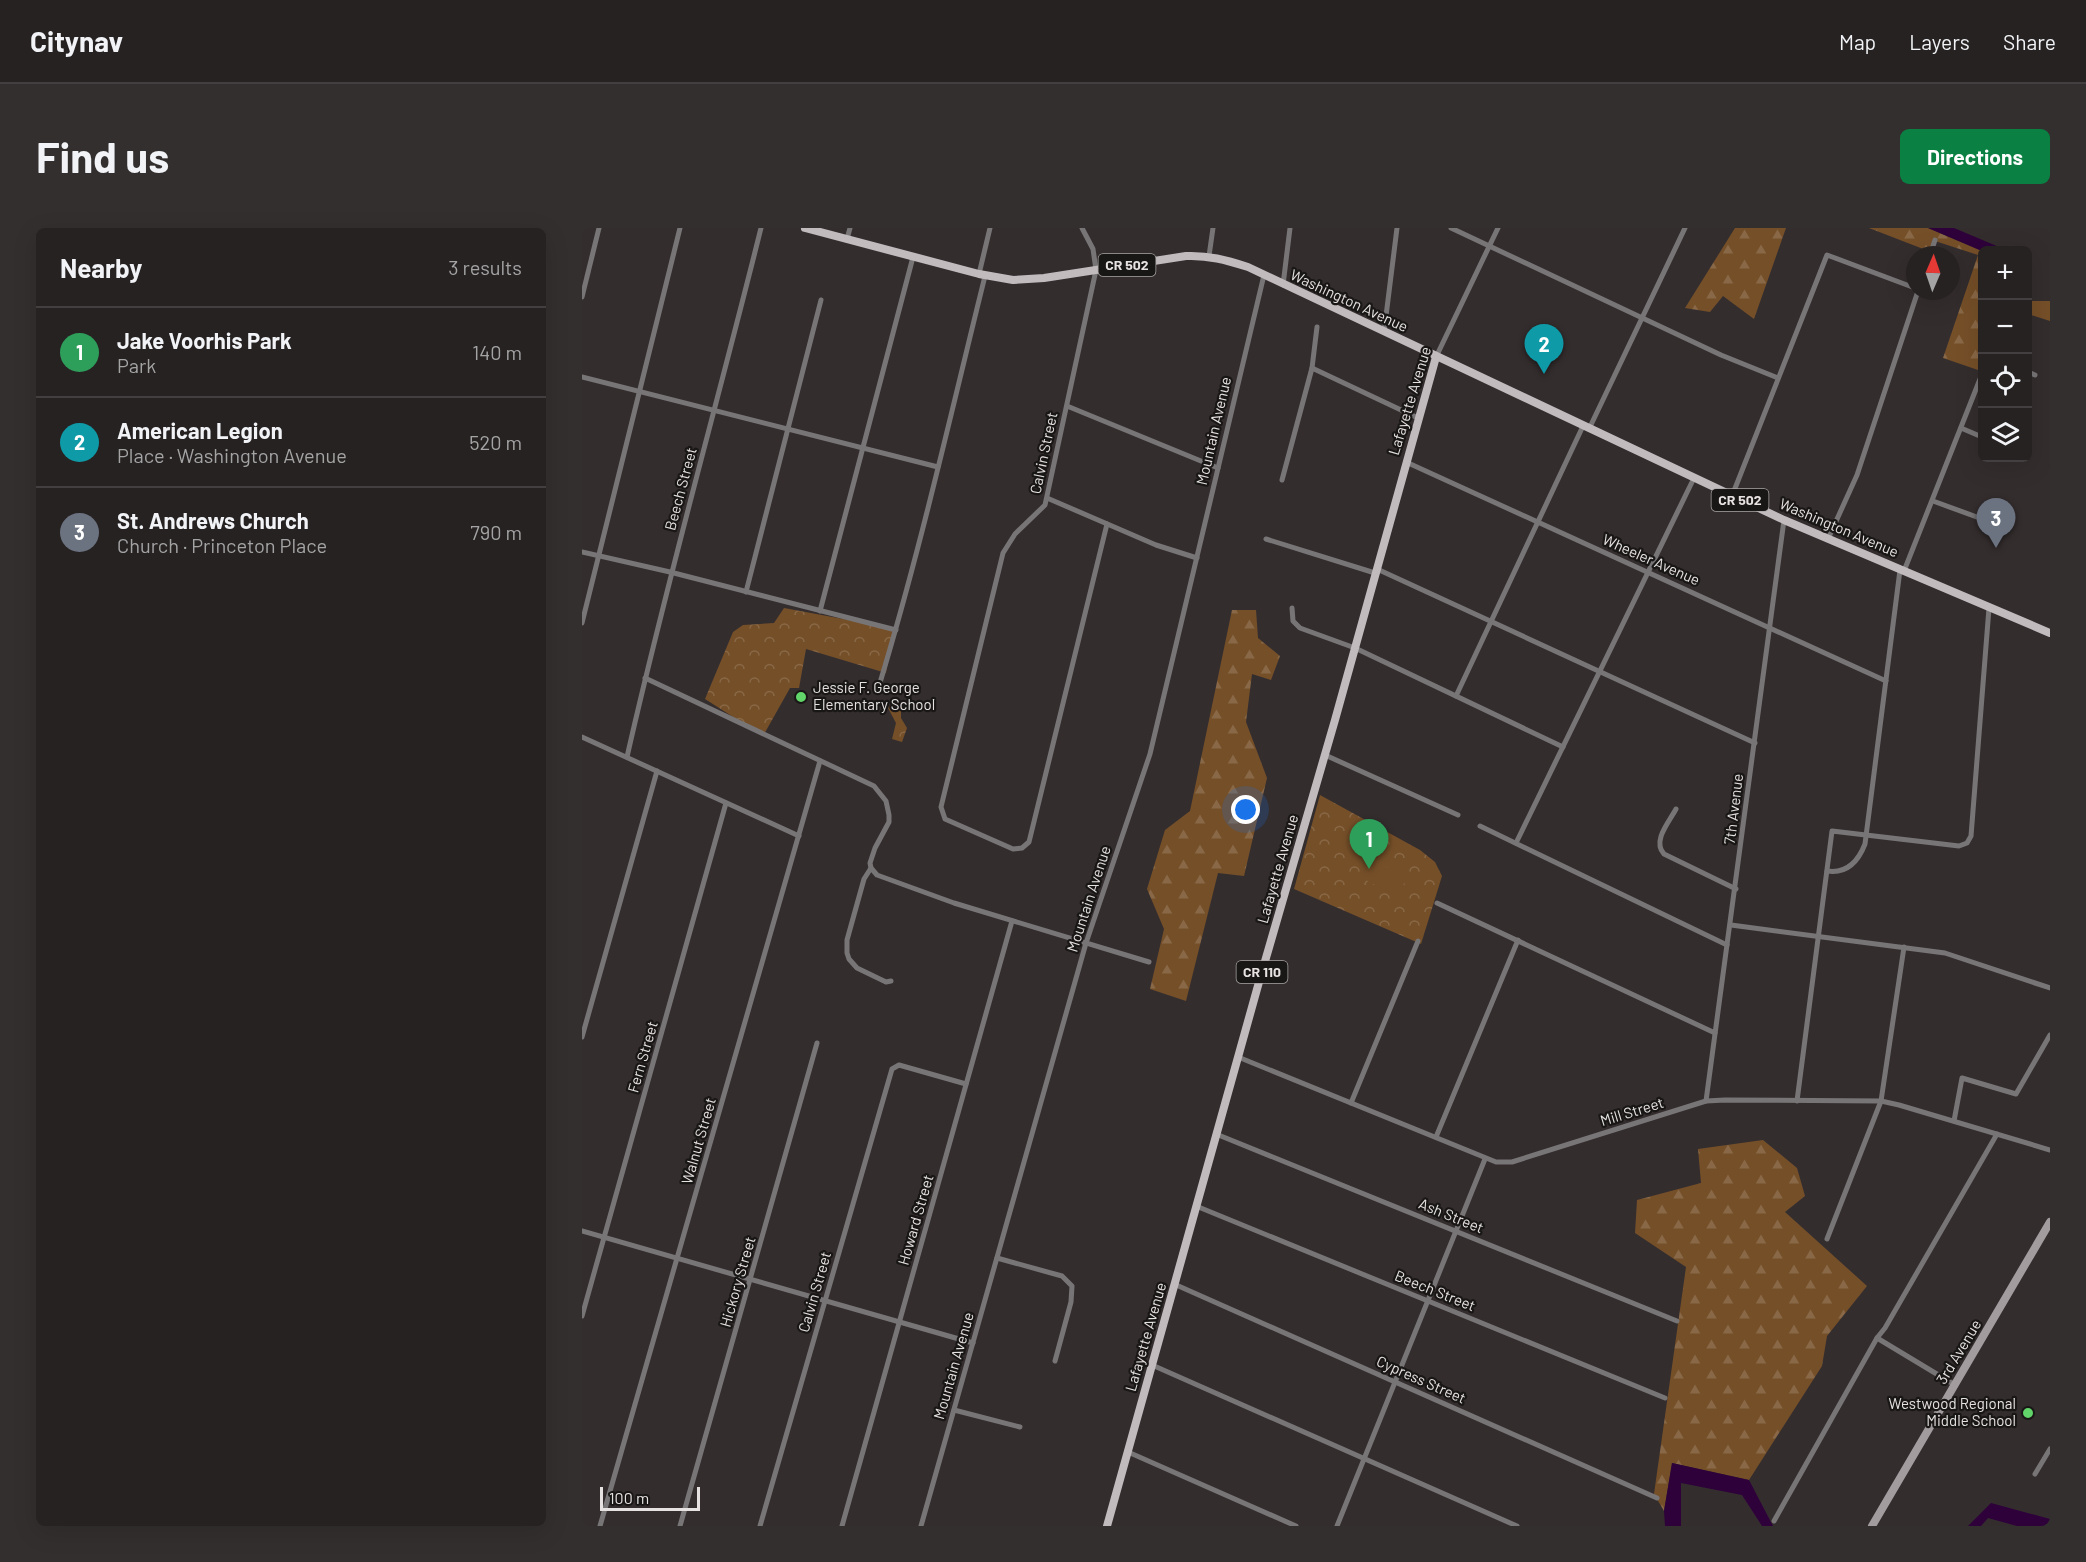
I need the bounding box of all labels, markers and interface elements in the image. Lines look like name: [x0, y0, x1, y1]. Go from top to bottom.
text: Citynav: [30, 24, 123, 58]
text: Map: [1839, 29, 1876, 54]
text: Layers: [1909, 29, 1970, 54]
text: Share: [2003, 29, 2056, 54]
button: Directions: [1900, 129, 2050, 184]
text: Find us: [36, 131, 169, 181]
north arrow: [1906, 246, 1960, 300]
map controls: [1978, 246, 2032, 462]
button: +: [1978, 246, 2032, 300]
text: Nearby: [60, 252, 142, 283]
road number: CR 502: [1098, 254, 1156, 276]
text: 3 results: [448, 255, 522, 279]
street label: Washington Avenue: [1288, 265, 1411, 335]
button: −: [1978, 300, 2032, 354]
pin: 2: [1524, 324, 1564, 374]
text: Jake Voorhis Park: [117, 327, 292, 353]
text: 1: [76, 340, 83, 364]
text: 140 m: [472, 340, 522, 364]
street label: Lafayette Avenue: [1384, 344, 1434, 457]
text: Park: [117, 353, 156, 377]
button: locate: [1978, 354, 2032, 408]
street label: Mountain Avenue: [1192, 375, 1234, 487]
button: layers: [1978, 408, 2032, 462]
street label: Calvin Street: [1026, 410, 1060, 495]
text: American Legion: [117, 417, 283, 443]
text: 2: [74, 430, 85, 454]
text: 520 m: [469, 430, 522, 454]
text: Place · Washington Avenue: [117, 443, 347, 467]
street label: Beech Street: [660, 445, 700, 532]
road number: CR 502: [1712, 489, 1768, 511]
street label: Washington Avenue: [1777, 494, 1902, 560]
pin: 3: [1976, 498, 2016, 548]
text: St. Andrews Church: [117, 507, 309, 533]
text: 3: [74, 520, 85, 544]
text: 790 m: [470, 520, 522, 544]
street label: Wheeler Avenue: [1600, 530, 1703, 589]
text: Church · Princeton Place: [117, 533, 327, 557]
place label: Jessie F. George Elementary School: [813, 678, 935, 713]
marker: Jessie F. George Elementary School: [794, 690, 808, 704]
street label: 7th Avenue: [1720, 772, 1746, 845]
your location: [1231, 795, 1260, 824]
street label: Lafayette Avenue: [1253, 812, 1301, 925]
pin: 1: [1350, 820, 1388, 869]
street label: Mountain Avenue: [1062, 843, 1114, 954]
road number: CR 110: [1236, 961, 1288, 983]
street label: Fern Street: [623, 1019, 661, 1094]
street label: Mill Street: [1598, 1093, 1666, 1129]
street label: Walnut Street: [677, 1095, 719, 1186]
street label: Howard Street: [893, 1172, 937, 1267]
street label: Ash Street: [1416, 1194, 1486, 1236]
street label: Hickory Street: [715, 1234, 759, 1329]
street label: Calvin Street: [794, 1249, 834, 1334]
street label: Beech Street: [1392, 1266, 1478, 1314]
street label: Lafayette Avenue: [1121, 1280, 1169, 1393]
street label: Mountain Avenue: [929, 1310, 977, 1421]
street label: 3rd Avenue: [1932, 1316, 1984, 1387]
street label: Cypress Street: [1374, 1351, 1469, 1407]
place label: Westwood Regional Middle School: [1889, 1394, 2016, 1429]
marker: Westwood Regional Middle School: [2021, 1406, 2035, 1420]
scale bar: [600, 1484, 700, 1512]
text: 100 m: [609, 1488, 649, 1507]

